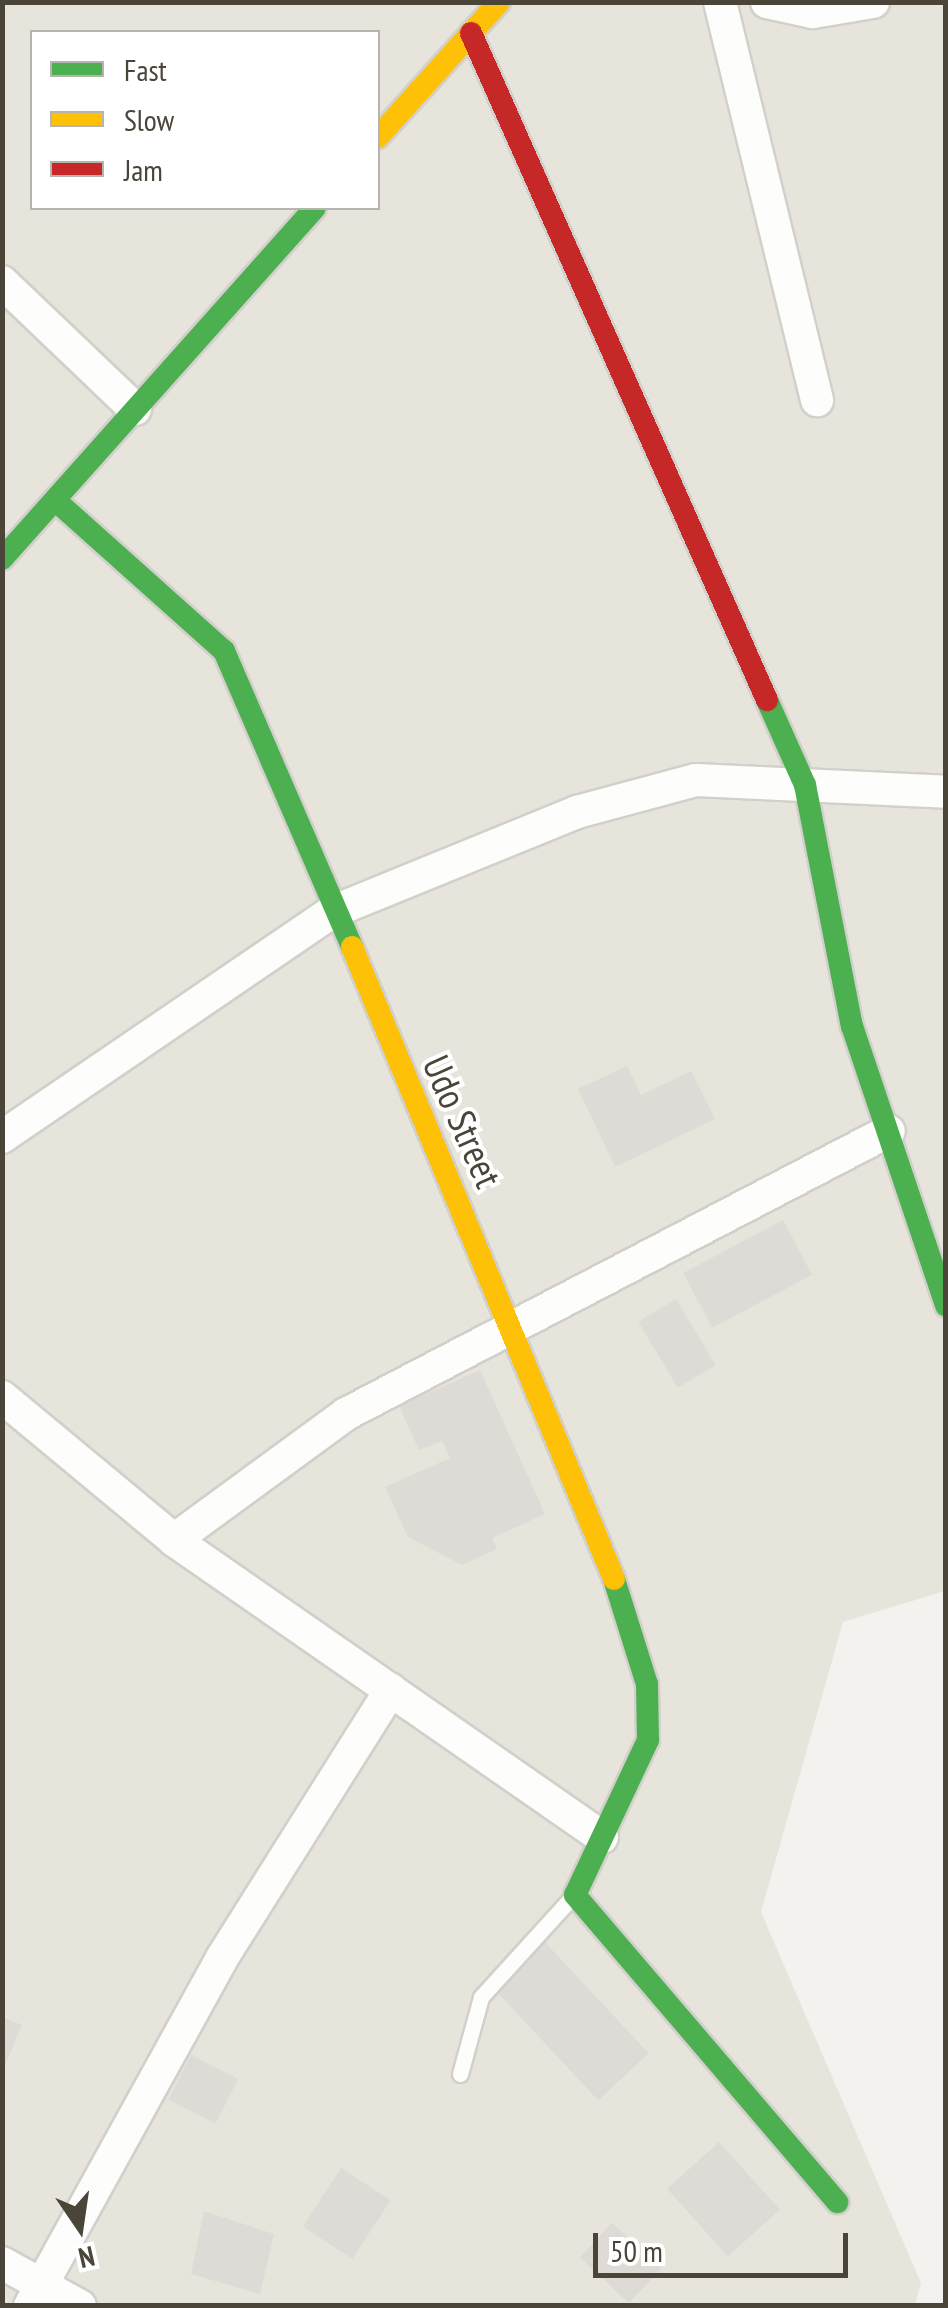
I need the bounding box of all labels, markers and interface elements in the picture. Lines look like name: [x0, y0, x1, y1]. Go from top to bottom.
legend: [30, 30, 380, 210]
text: Fast: [124, 50, 167, 89]
text: Slow: [124, 100, 174, 139]
text: Jam: [124, 150, 163, 189]
street label: Udo Street: [414, 1048, 512, 1194]
north arrow: [30, 2178, 130, 2278]
scale bar: [598, 2213, 853, 2275]
text: 50 m: [610, 2231, 663, 2270]
text: N: [75, 2238, 98, 2277]

